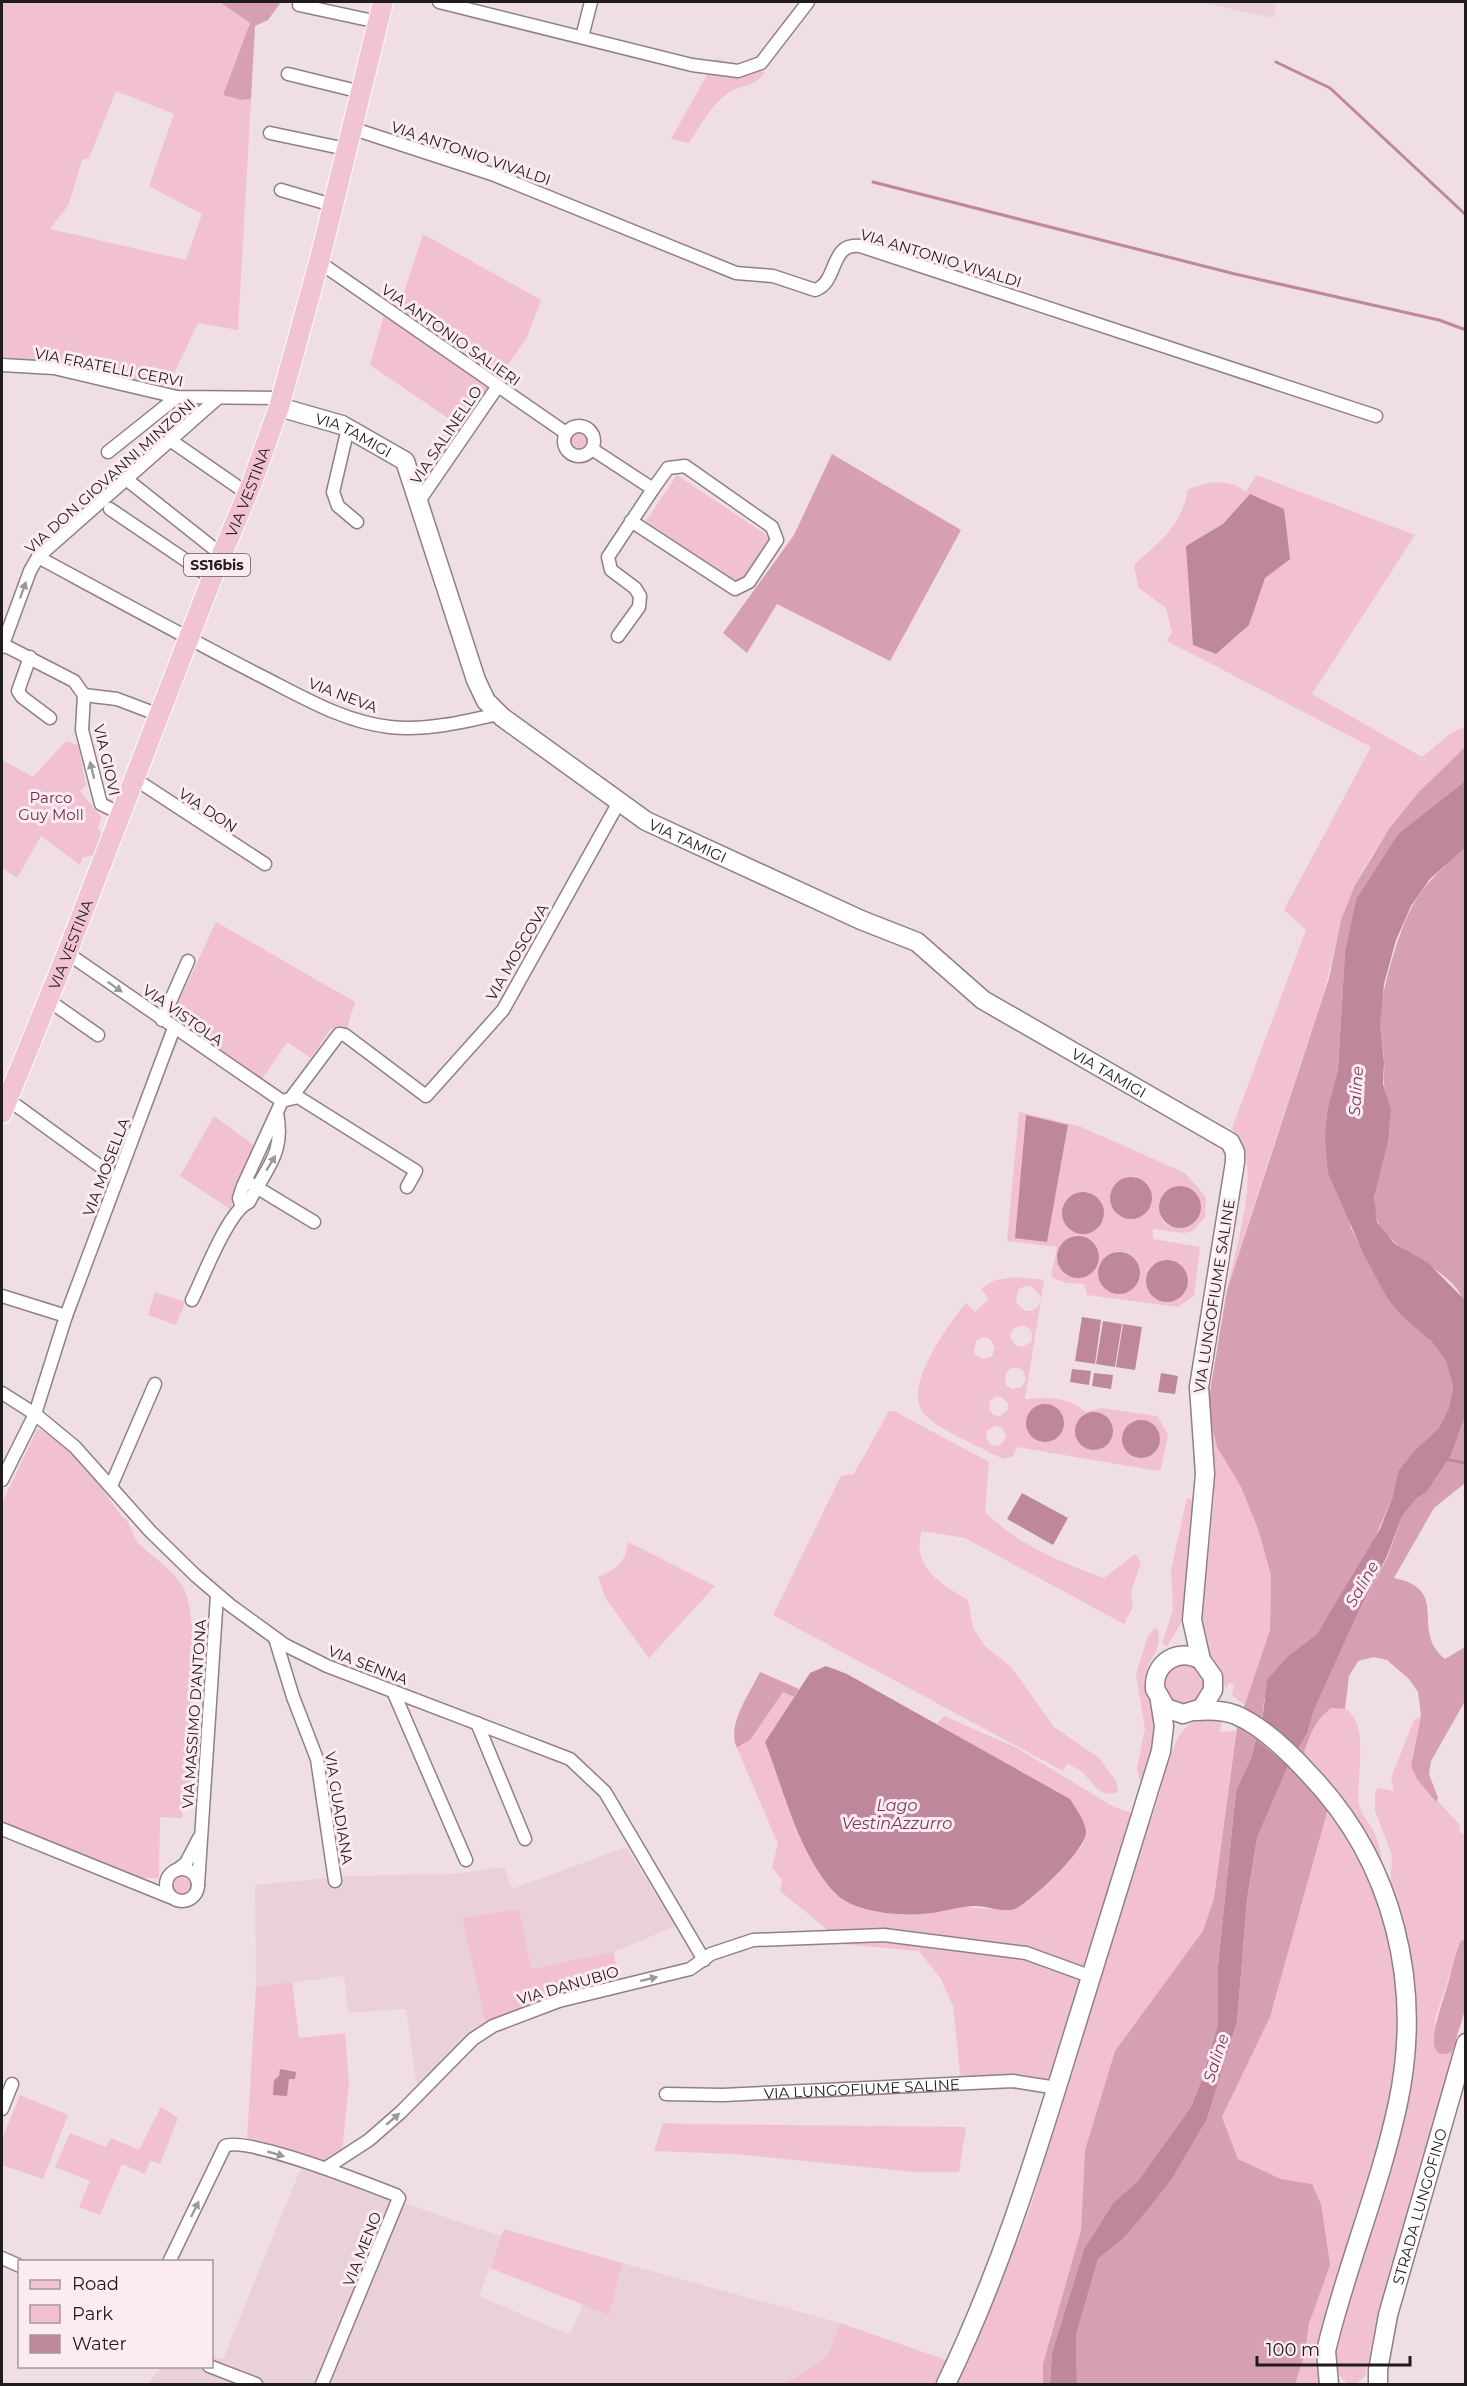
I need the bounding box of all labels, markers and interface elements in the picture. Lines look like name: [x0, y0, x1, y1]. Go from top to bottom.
street label: VIA ANTONIO VIVALDI: [389, 117, 553, 189]
street label: VIA ANTONIO VIVALDI: [858, 224, 1024, 292]
street label: VIA ANTONIO SALIERI: [378, 280, 524, 390]
street label: VIA FRATELLI CERVI: [33, 343, 185, 391]
street label: VIA SALINELLO: [406, 382, 486, 488]
street label: VIA DON GIOVANNI MINZONI: [21, 395, 199, 557]
street label: VIA TAMIGI: [313, 408, 395, 461]
street label: VIA VESTINA: [221, 444, 273, 539]
road number: SS16bis: [184, 554, 250, 576]
one-way arrow: [18, 581, 28, 599]
street label: VIA NEVA: [306, 673, 380, 717]
street label: VIA GIOVI: [90, 722, 124, 798]
one-way arrow: [87, 760, 97, 779]
street label: VIA DON: [175, 783, 241, 837]
park label: Parco Guy Moll: [18, 788, 84, 824]
street label: VIA TAMIGI: [646, 814, 730, 866]
street label: VIA VESTINA: [44, 896, 96, 992]
street label: VIA MOSCOVA: [482, 900, 553, 1004]
street label: VIA VISTOLA: [139, 980, 227, 1050]
one-way arrow: [107, 981, 123, 992]
street label: VIA TAMIGI: [1068, 1043, 1150, 1102]
water label: Saline: [1345, 1066, 1367, 1116]
street label: VIA MOSELLA: [78, 1115, 134, 1219]
one-way arrow: [265, 1155, 276, 1171]
street label: VIA LUNGOFIUME SALINE: [1189, 1198, 1239, 1394]
water label: Saline: [1341, 1558, 1383, 1610]
street label: VIA MASSIMO D'ANTONA: [178, 1618, 210, 1809]
street label: VIA SENNA: [325, 1641, 411, 1689]
street label: VIA GUADIANA: [321, 1750, 357, 1866]
water label: Lago VestinAzzurro: [842, 1796, 952, 1833]
street label: VIA DANUBIO: [515, 1961, 621, 2009]
one-way arrow: [639, 1973, 658, 1983]
water label: Saline: [1199, 2031, 1233, 2085]
street label: VIA LUNGOFIUME SALINE: [763, 2074, 960, 2103]
one-way arrow: [385, 2113, 400, 2126]
street label: STRADA LUNGOFINO: [1388, 2126, 1451, 2287]
one-way arrow: [267, 2150, 285, 2159]
one-way arrow: [190, 2200, 199, 2217]
street label: VIA MENO: [338, 2209, 386, 2289]
legend: [18, 2260, 213, 2368]
text: Road: [72, 2273, 119, 2295]
text: Park: [72, 2303, 113, 2325]
scale bar: [1257, 2329, 1410, 2367]
text: Water: [72, 2333, 127, 2355]
text: 100 m: [1266, 2339, 1320, 2361]

